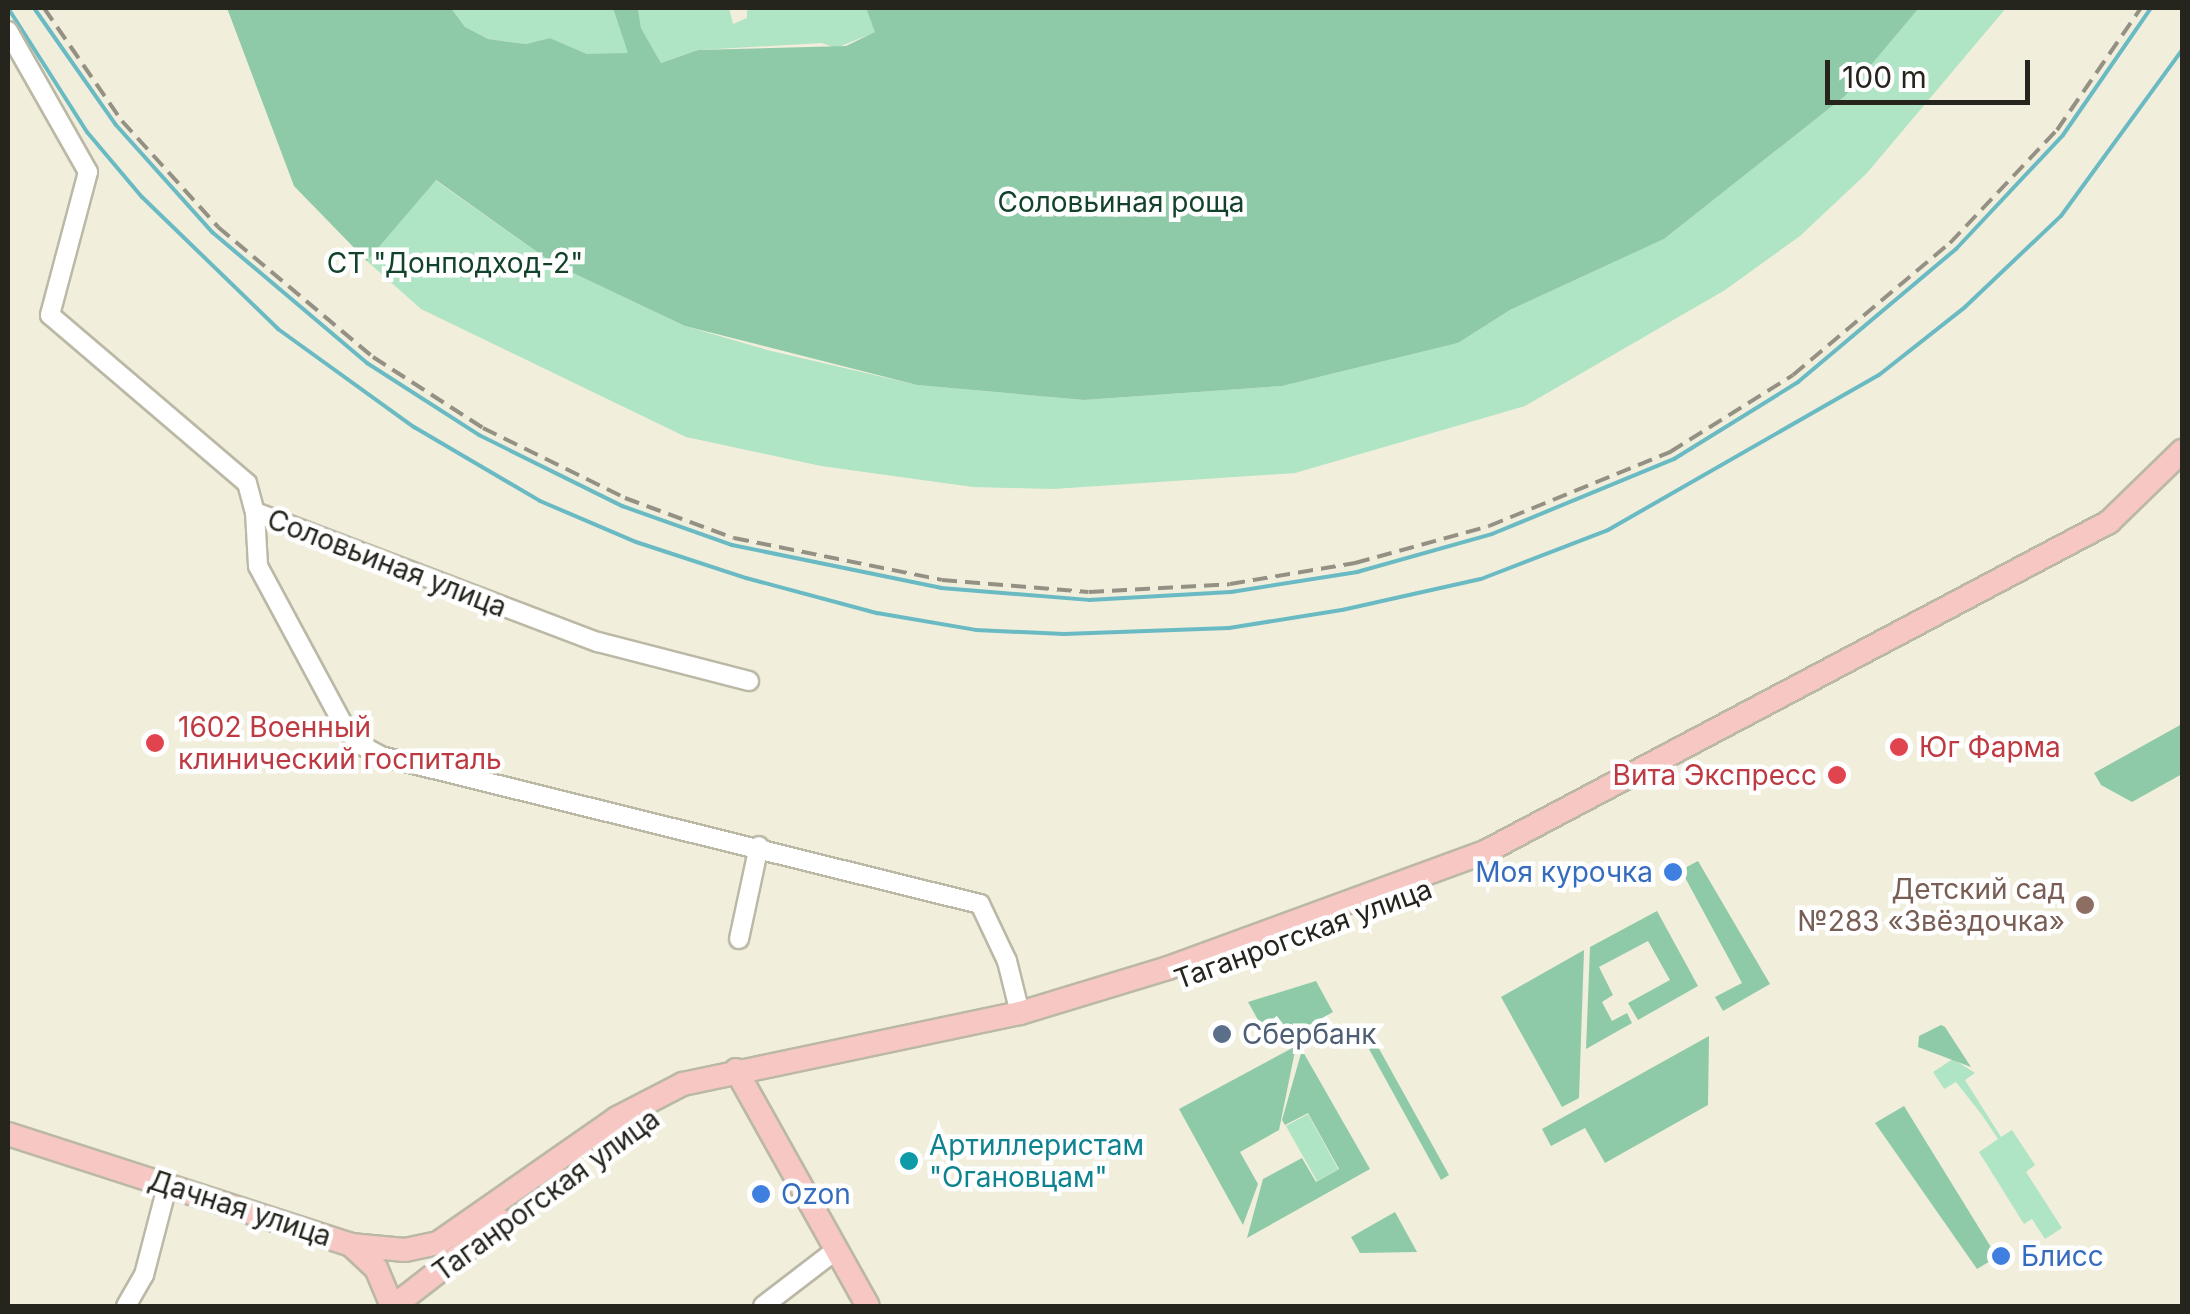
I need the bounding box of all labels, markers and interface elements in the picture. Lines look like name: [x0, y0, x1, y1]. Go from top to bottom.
scale bar: [1830, 40, 2035, 102]
text: 100 m: [1842, 59, 1927, 95]
park label: Соловьиная роща: [997, 185, 1245, 219]
park label: СТ "Донподход-2": [327, 246, 583, 280]
street label: Соловьиная улица: [263, 502, 511, 624]
place label: 1602 Военный клинический госпиталь: [178, 710, 502, 776]
marker: 1602 Военный клинический госпиталь: [142, 730, 168, 756]
place label: Юг Фарма: [1919, 730, 2061, 764]
marker: Юг Фарма: [1888, 736, 1910, 758]
place label: Вита Экспресс: [1613, 758, 1817, 792]
marker: Вита Экспресс: [1826, 764, 1848, 786]
place label: Моя курочка: [1475, 855, 1653, 889]
marker: Моя курочка: [1662, 861, 1684, 883]
street label: Таганрогская улица: [1170, 872, 1436, 996]
place label: Детский сад №283 «Звёздочка»: [1797, 872, 2065, 938]
marker: Детский сад №283 «Звёздочка»: [2074, 894, 2096, 916]
place label: Сбербанк: [1242, 1017, 1377, 1051]
marker: Сбербанк: [1211, 1023, 1233, 1045]
street label: Таганрогская улица: [426, 1102, 666, 1288]
place label: Артиллеристам "Огановцам": [929, 1128, 1144, 1194]
marker: Артиллеристам "Огановцам": [898, 1150, 920, 1172]
street label: Дачная улица: [144, 1163, 336, 1253]
place label: Ozon: [781, 1177, 851, 1211]
marker: Ozon: [750, 1183, 772, 1205]
place label: Блисс: [2021, 1239, 2104, 1273]
marker: Блисс: [1990, 1245, 2012, 1267]

